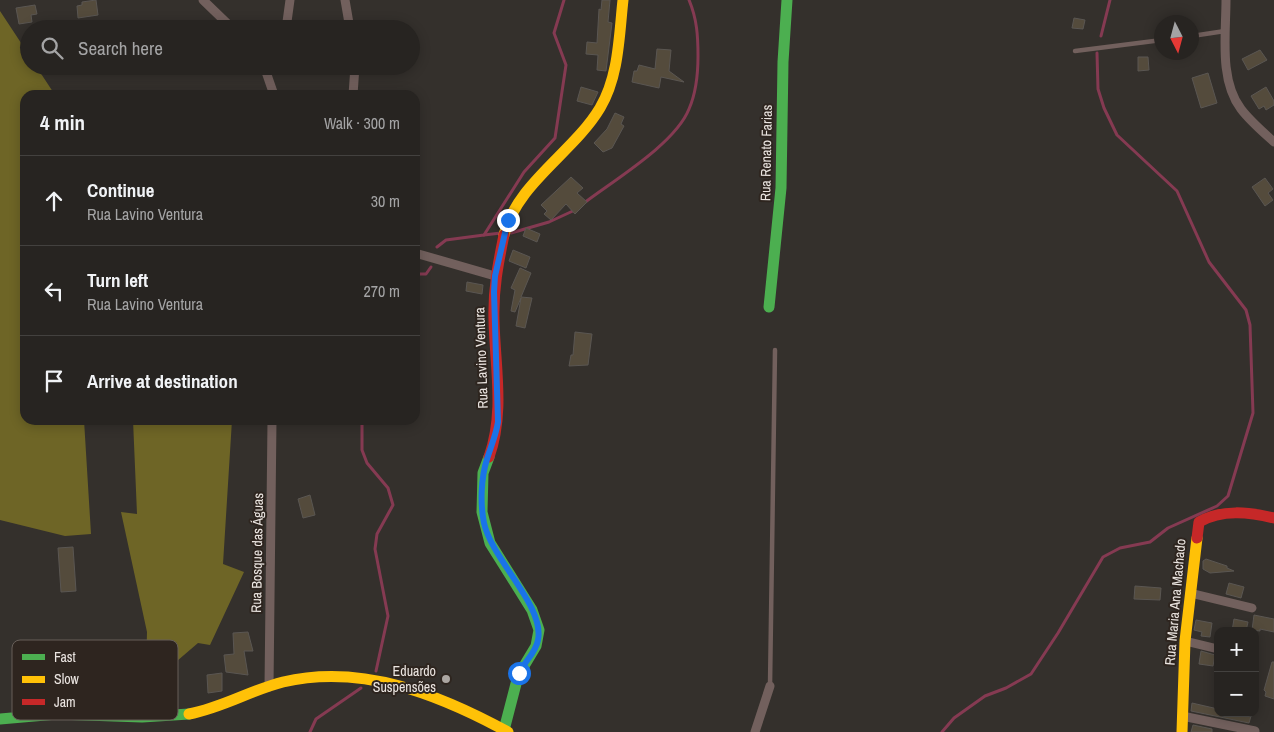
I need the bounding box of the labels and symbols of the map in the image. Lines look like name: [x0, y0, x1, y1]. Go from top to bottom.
north arrow: [1154, 15, 1199, 60]
street label: Rua Renato Farias: [756, 104, 776, 201]
route end: [497, 209, 520, 232]
street label: Rua Lavino Ventura: [470, 306, 492, 409]
street label: Rua Bosque das Águas: [247, 493, 267, 613]
street label: Rua Maria Ana Machado: [1160, 538, 1190, 666]
legend: [12, 640, 178, 720]
text: Fast: [54, 648, 76, 666]
place label: Eduardo Suspensões: [373, 662, 436, 696]
route start: [508, 662, 531, 685]
text: Slow: [54, 670, 80, 688]
marker: Eduardo Suspensões: [440, 673, 452, 685]
text: Jam: [54, 693, 76, 711]

